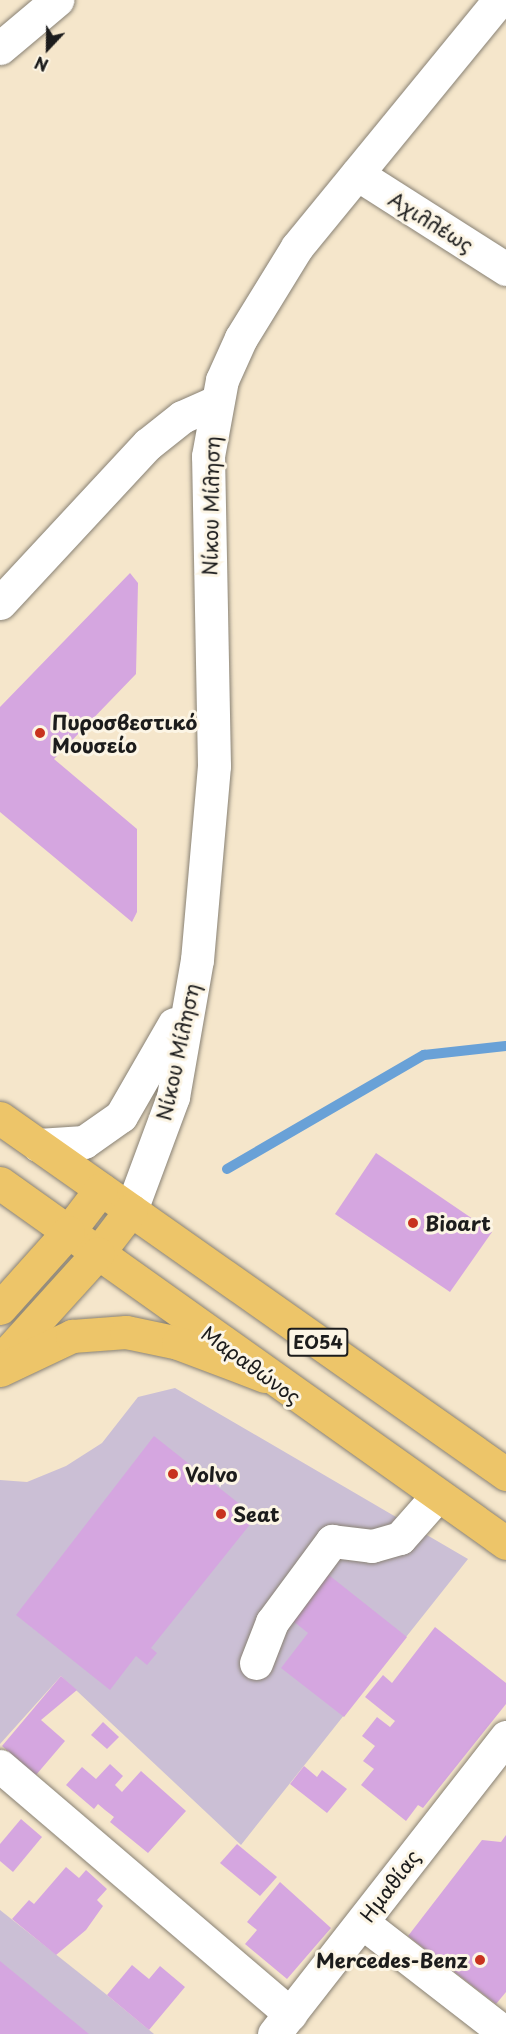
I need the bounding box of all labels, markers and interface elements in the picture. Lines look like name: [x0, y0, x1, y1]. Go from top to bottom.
north arrow: [18, 18, 78, 78]
text: N: [31, 51, 52, 78]
street label: Αχιλλέως: [384, 187, 478, 257]
street label: Νίκου Μίληση: [198, 435, 224, 577]
place label: Πυροσβεστικό Μουσείο: [52, 710, 197, 757]
marker: Πυροσβεστικό Μουσείο: [33, 726, 47, 740]
street label: Νίκου Μίληση: [152, 981, 204, 1123]
place label: Bioart: [425, 1211, 491, 1235]
marker: Bioart: [406, 1216, 420, 1230]
street label: Μαραθώνος: [197, 1321, 305, 1409]
road number: ΕΟ54: [286, 1327, 350, 1357]
place label: Volvo: [185, 1462, 238, 1486]
marker: Volvo: [166, 1467, 180, 1481]
place label: Seat: [233, 1502, 280, 1526]
marker: Seat: [214, 1507, 228, 1521]
street label: Ημαθίας: [355, 1845, 425, 1927]
place label: Mercedes-Benz: [316, 1948, 468, 1972]
marker: Mercedes-Benz: [473, 1953, 487, 1967]

